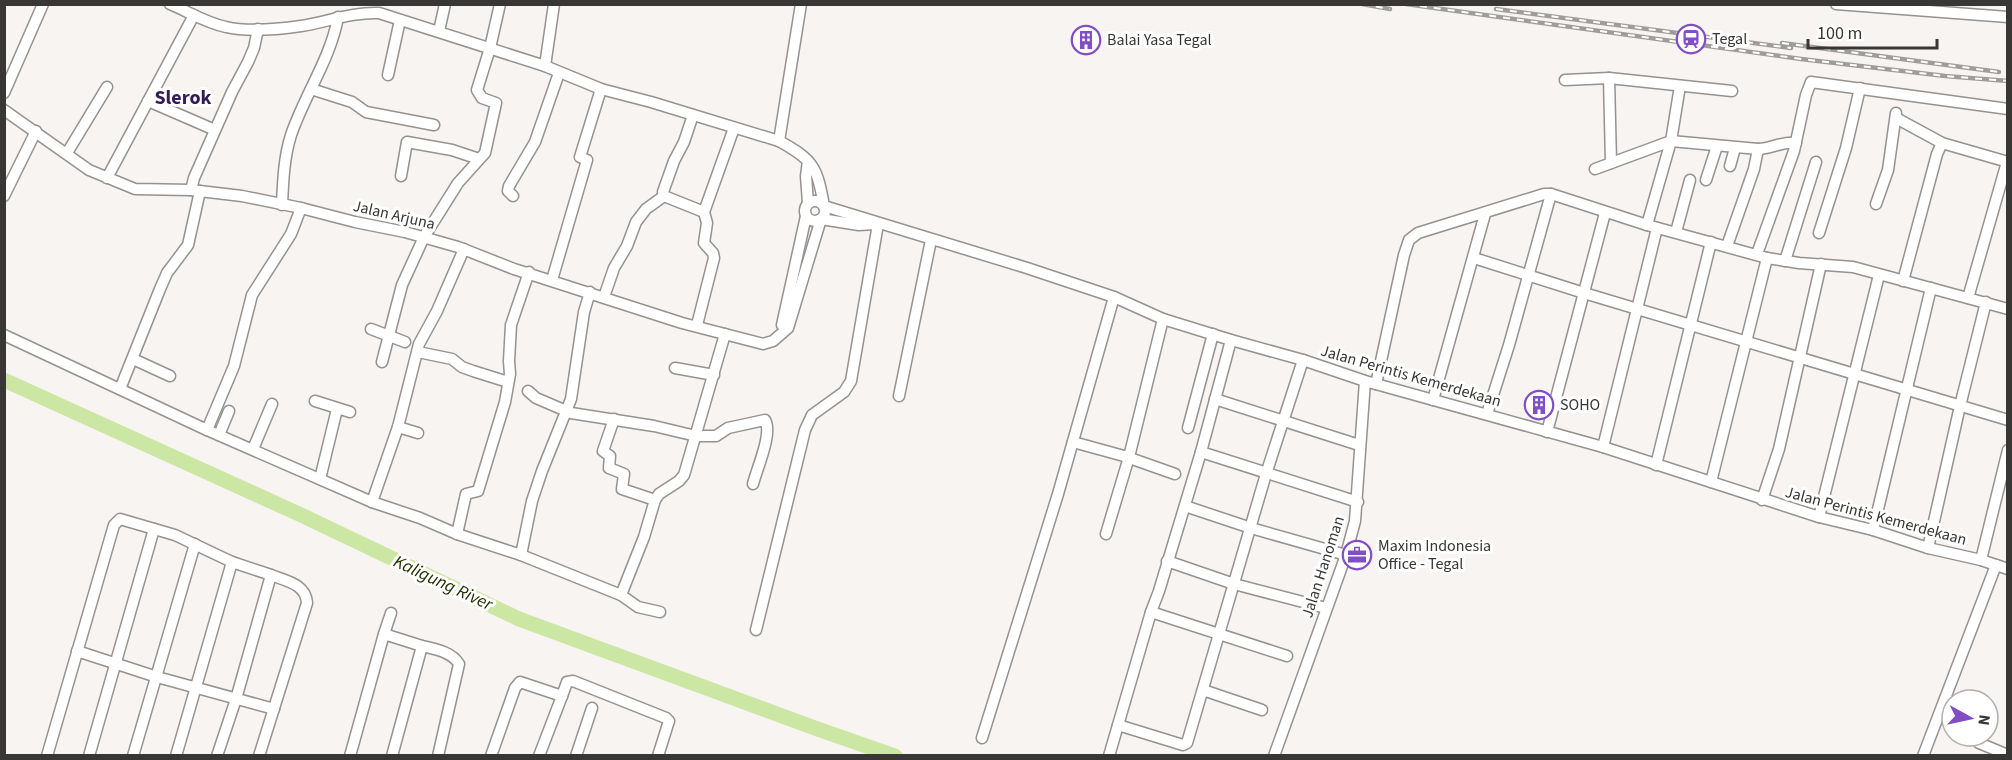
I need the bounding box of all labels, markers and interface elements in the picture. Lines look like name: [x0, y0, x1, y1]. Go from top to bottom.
scale bar: [1808, 12, 1937, 50]
text: 100 m: [1817, 21, 1862, 46]
station icon: Tegal: [1675, 23, 1707, 55]
building icon: Balai Yasa Tegal: [1070, 24, 1102, 56]
place label: Tegal: [1712, 28, 1747, 50]
place label: Balai Yasa Tegal: [1107, 29, 1212, 51]
district label: Slerok: [154, 84, 212, 112]
street label: Jalan Arjuna: [351, 195, 437, 235]
street label: Jalan Perintis Kemerdekaan: [1318, 340, 1504, 412]
building icon: SOHO: [1523, 389, 1555, 421]
place label: SOHO: [1560, 394, 1600, 416]
street label: Jalan Perintis Kemerdekaan: [1783, 481, 1969, 551]
street label: Jalan Hanoman: [1296, 513, 1350, 621]
place label: Maxim Indonesia Office - Tegal: [1378, 535, 1491, 575]
office icon: Maxim Indonesia Office - Tegal: [1341, 539, 1373, 571]
water label: Kaligung River: [389, 549, 497, 617]
north arrow: [1940, 688, 2000, 748]
text: N: [1972, 713, 1995, 727]

